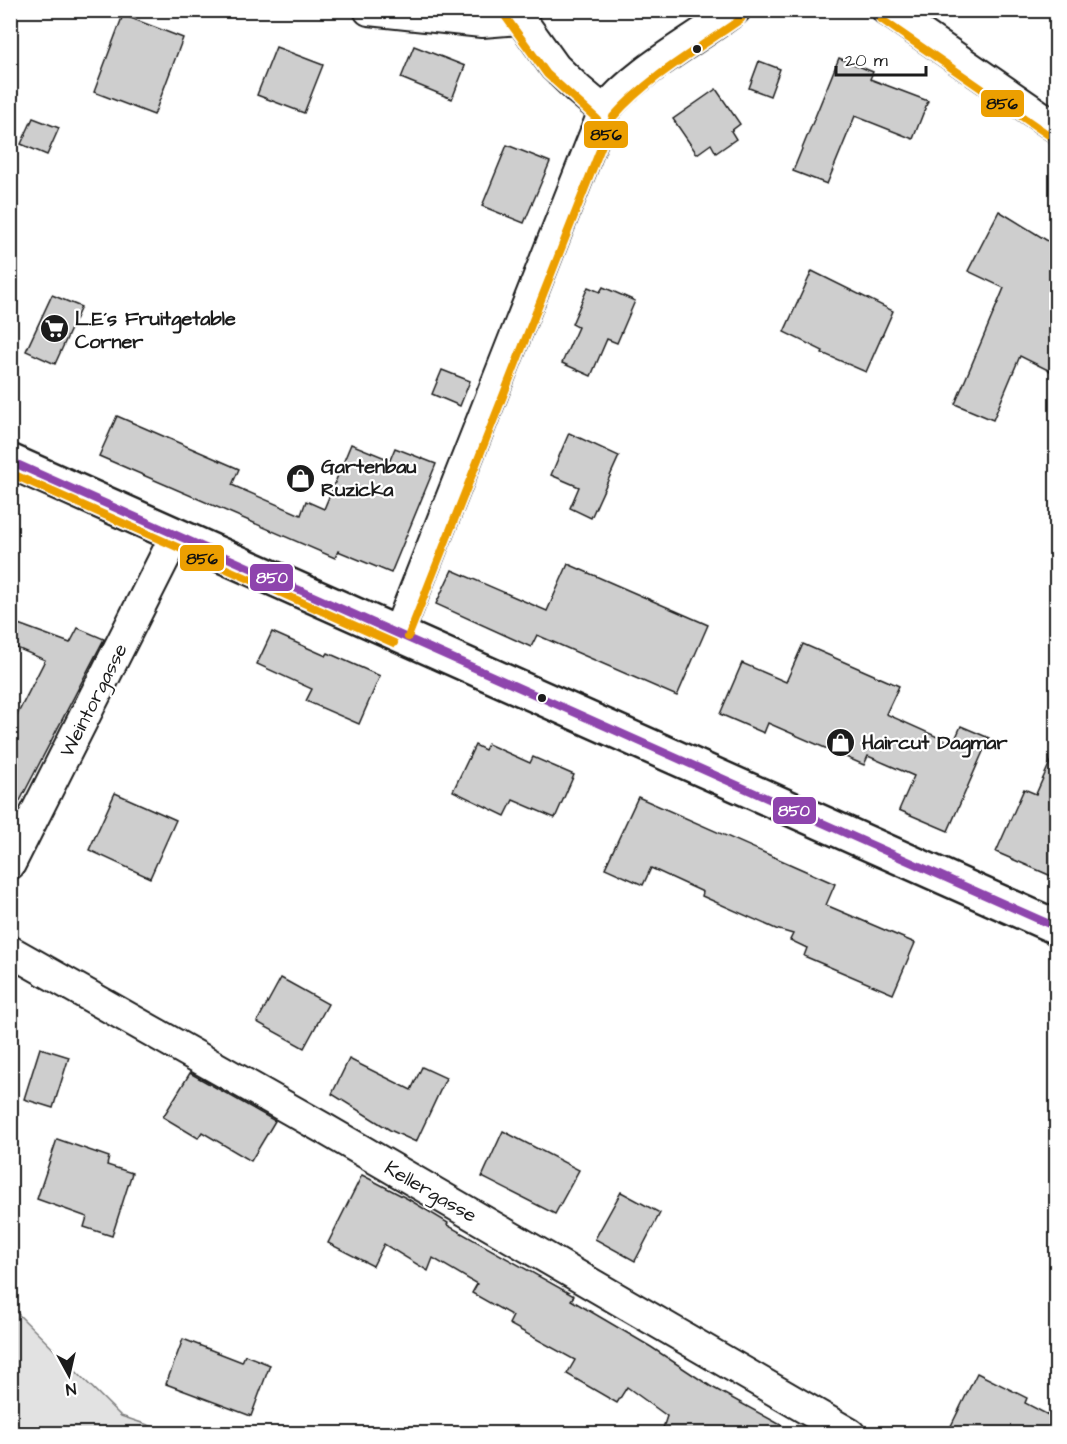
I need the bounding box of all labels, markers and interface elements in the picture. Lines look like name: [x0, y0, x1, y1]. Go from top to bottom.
scale bar: [836, 39, 926, 77]
unlabelled marker: [691, 43, 703, 55]
text: 20 m: [845, 48, 888, 73]
line badge: 856: [980, 89, 1025, 118]
text: 856: [986, 93, 1018, 115]
line badge: 856: [583, 120, 629, 149]
text: 856: [590, 124, 622, 146]
place label: L.E´s Fruitgetable Corner: [75, 305, 236, 356]
supermarket icon: L.E´s Fruitgetable Corner: [38, 313, 70, 345]
place label: Gartenbau Ruzicka: [321, 453, 417, 504]
shop icon: Gartenbau Ruzicka: [284, 462, 316, 494]
line badge: 856: [179, 544, 225, 572]
text: 856: [186, 548, 218, 570]
line badge: 850: [249, 563, 294, 592]
text: 850: [256, 567, 288, 589]
street label: Weintorgasse: [53, 639, 136, 763]
unlabelled marker: [536, 692, 548, 704]
shop icon: Haircut Dagmar: [825, 726, 857, 758]
place label: Haircut Dagmar: [862, 729, 1008, 758]
line badge: 850: [772, 796, 817, 825]
text: 850: [778, 800, 810, 822]
street label: Kellergasse: [379, 1154, 482, 1231]
north arrow: [39, 1345, 99, 1405]
text: N: [64, 1377, 77, 1400]

